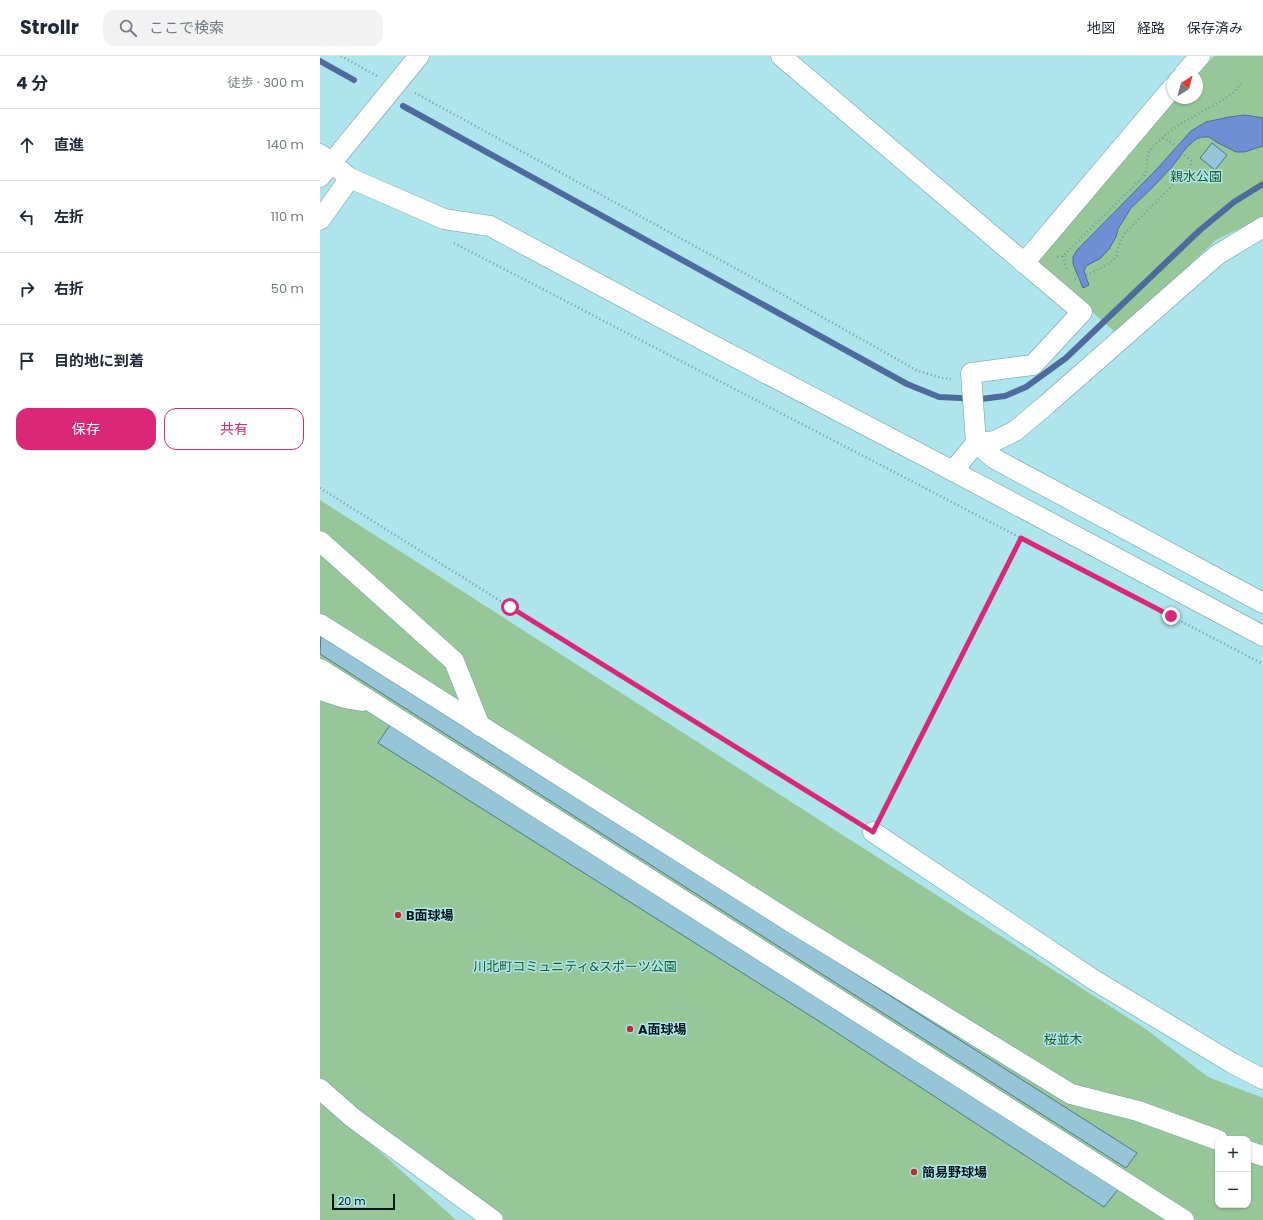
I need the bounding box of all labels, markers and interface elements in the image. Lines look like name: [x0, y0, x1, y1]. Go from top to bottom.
search box: [103, 10, 383, 46]
text: Strollr: [20, 14, 79, 41]
icon: search: [117, 17, 139, 39]
text: ここで検索: [149, 17, 224, 38]
text: 地図: [1087, 18, 1115, 38]
text: 経路: [1137, 18, 1165, 38]
text: 保存済み: [1187, 18, 1243, 38]
north arrow: [1167, 68, 1203, 104]
text: 4 分: [16, 71, 48, 95]
text: 徒歩 · 300 m: [227, 73, 304, 92]
icon: ahead: [16, 134, 38, 156]
text: 直進: [54, 134, 84, 155]
text: 140 m: [267, 135, 304, 154]
park label: 親水公園: [1170, 167, 1222, 186]
icon: left: [16, 206, 38, 228]
text: 左折: [54, 206, 84, 227]
text: 110 m: [271, 207, 304, 226]
icon: right: [16, 278, 38, 300]
text: 右折: [54, 278, 84, 299]
text: 50 m: [271, 279, 304, 298]
icon: arrive: [16, 350, 38, 372]
text: 目的地に到着: [54, 350, 144, 371]
button: 保存: [16, 408, 156, 450]
button: 共有: [164, 408, 304, 450]
route start: [501, 598, 519, 616]
route end: [1162, 607, 1180, 625]
place label: B面球場: [406, 906, 454, 925]
marker: B面球場: [393, 910, 403, 920]
park label: 川北町コミュニティ&スポーツ公園: [473, 957, 677, 976]
place label: A面球場: [638, 1020, 687, 1039]
marker: A面球場: [625, 1024, 635, 1034]
park label: 桜並木: [1043, 1030, 1083, 1049]
map controls: [1215, 1136, 1251, 1208]
button: +: [1215, 1136, 1251, 1172]
place label: 簡易野球場: [922, 1163, 987, 1182]
marker: 簡易野球場: [909, 1167, 919, 1177]
button: −: [1215, 1172, 1251, 1208]
scale bar: [332, 1192, 395, 1211]
text: 20 m: [338, 1193, 366, 1209]

